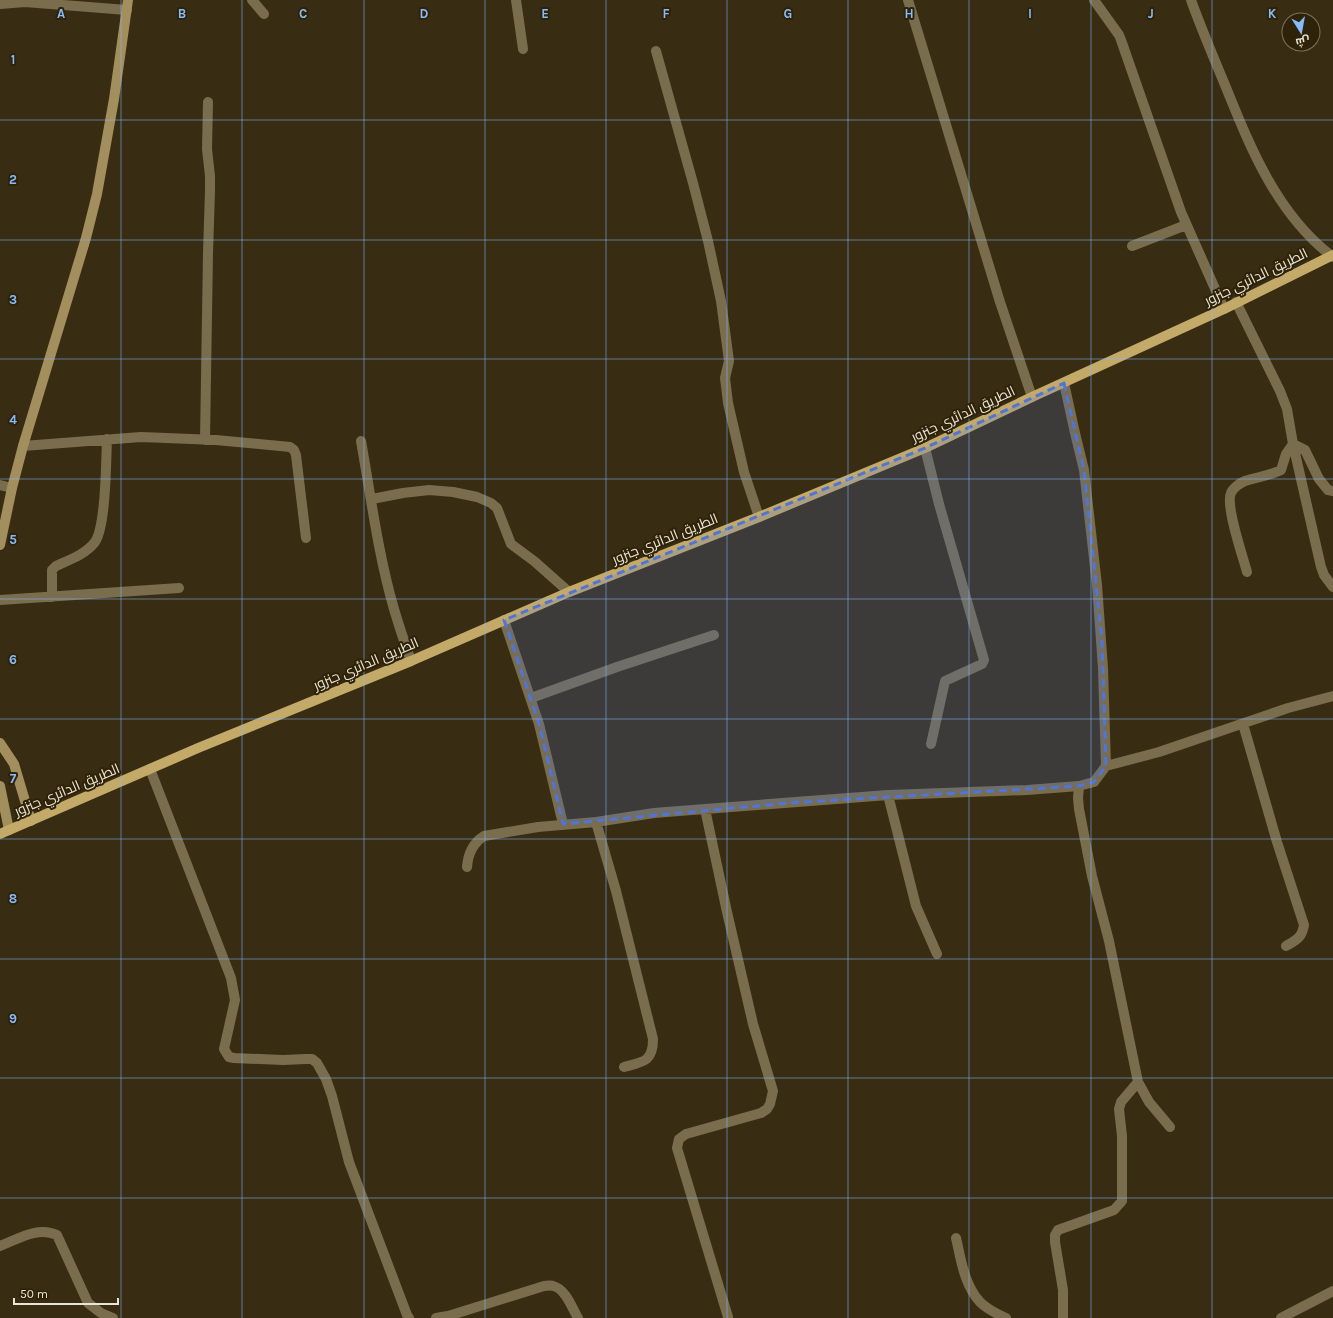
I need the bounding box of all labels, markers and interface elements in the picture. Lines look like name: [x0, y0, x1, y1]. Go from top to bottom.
text: A: [57, 6, 65, 21]
text: B: [178, 6, 186, 21]
text: C: [299, 6, 307, 21]
text: D: [420, 6, 429, 21]
text: E: [541, 6, 549, 21]
text: F: [662, 6, 670, 21]
text: G: [784, 6, 792, 21]
text: H: [904, 6, 914, 21]
text: I: [1028, 6, 1032, 21]
text: J: [1148, 6, 1154, 21]
text: K: [1268, 6, 1277, 21]
north arrow: [1281, 12, 1321, 52]
text: ش: [1295, 34, 1311, 49]
text: 1: [11, 52, 15, 67]
text: 2: [9, 172, 17, 187]
street label: الطريق الدائري جنزور: [1201, 245, 1312, 313]
text: 3: [9, 292, 17, 307]
street label: الطريق الدائري جنزور: [907, 382, 1019, 449]
text: 4: [9, 412, 17, 427]
street label: الطريق الدائري جنزور: [608, 510, 722, 571]
text: 5: [9, 532, 17, 547]
street label: الطريق الدائري جنزور: [310, 634, 423, 697]
text: 6: [9, 652, 17, 667]
street label: الطريق الدائري جنزور: [11, 760, 124, 823]
text: 7: [10, 771, 17, 786]
text: 8: [9, 891, 17, 906]
text: 9: [9, 1011, 17, 1026]
scale bar: [14, 1280, 118, 1306]
text: 50 m: [20, 1287, 48, 1301]

